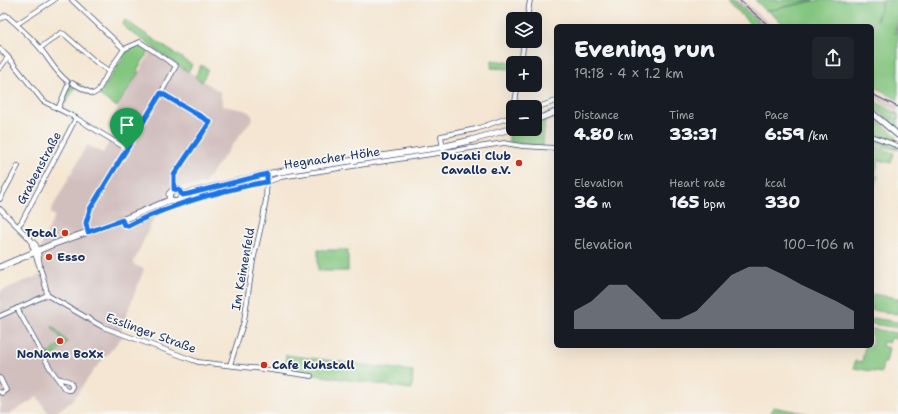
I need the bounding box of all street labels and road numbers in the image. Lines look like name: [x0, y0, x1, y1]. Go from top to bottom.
street label: Grabenstraße: [13, 129, 65, 207]
street label: Hegnacher Höhe: [283, 143, 381, 173]
street label: Im Keimenfeld: [228, 226, 258, 312]
street label: Esslinger Straße: [104, 309, 199, 357]

